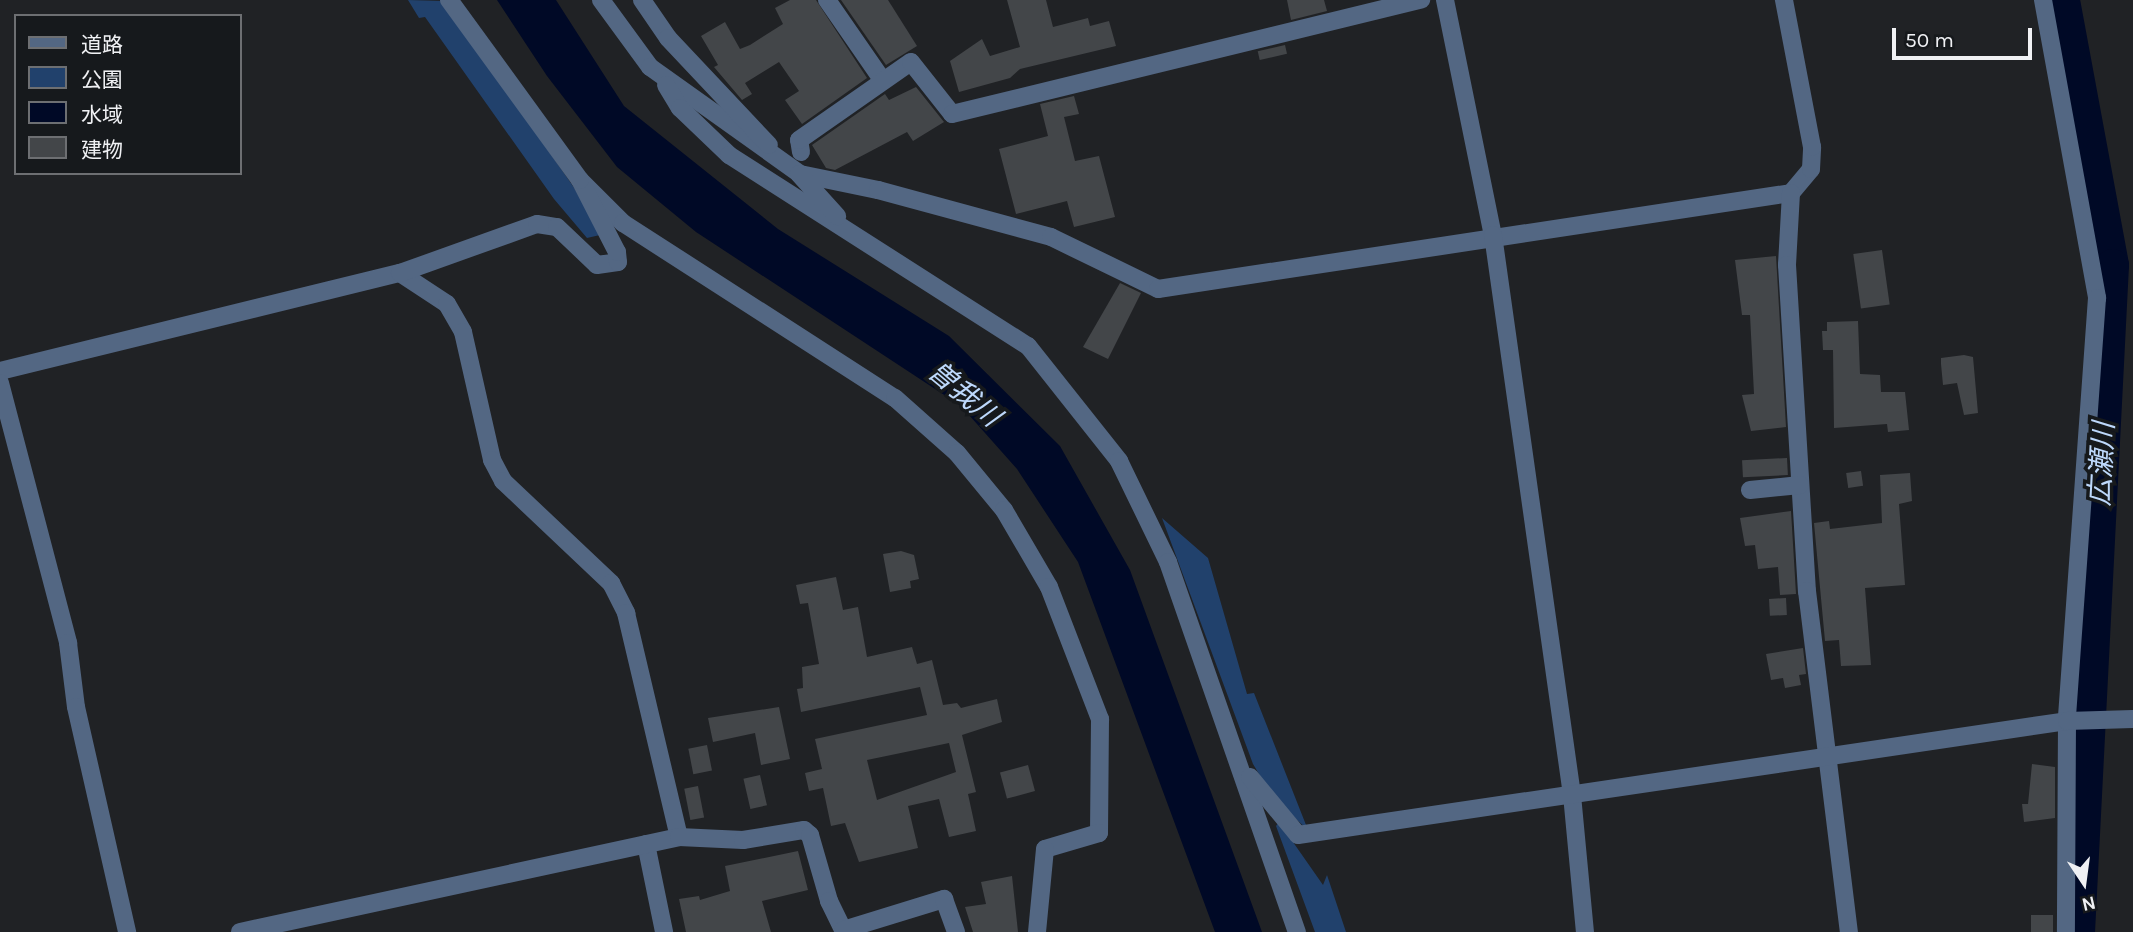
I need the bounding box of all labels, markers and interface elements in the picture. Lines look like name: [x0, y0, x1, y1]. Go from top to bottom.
legend: [14, 14, 242, 175]
scale bar: [1895, 14, 2035, 58]
text: 50 m: [1905, 28, 1954, 52]
text: 道路: [81, 33, 123, 57]
text: 公園: [81, 68, 123, 92]
text: 水域: [81, 103, 123, 127]
text: 建物: [81, 138, 123, 162]
water label: 曽我川: [921, 354, 1007, 434]
water label: 広瀬川: [2083, 421, 2121, 507]
north arrow: [2049, 848, 2119, 918]
text: N: [2080, 891, 2098, 916]

